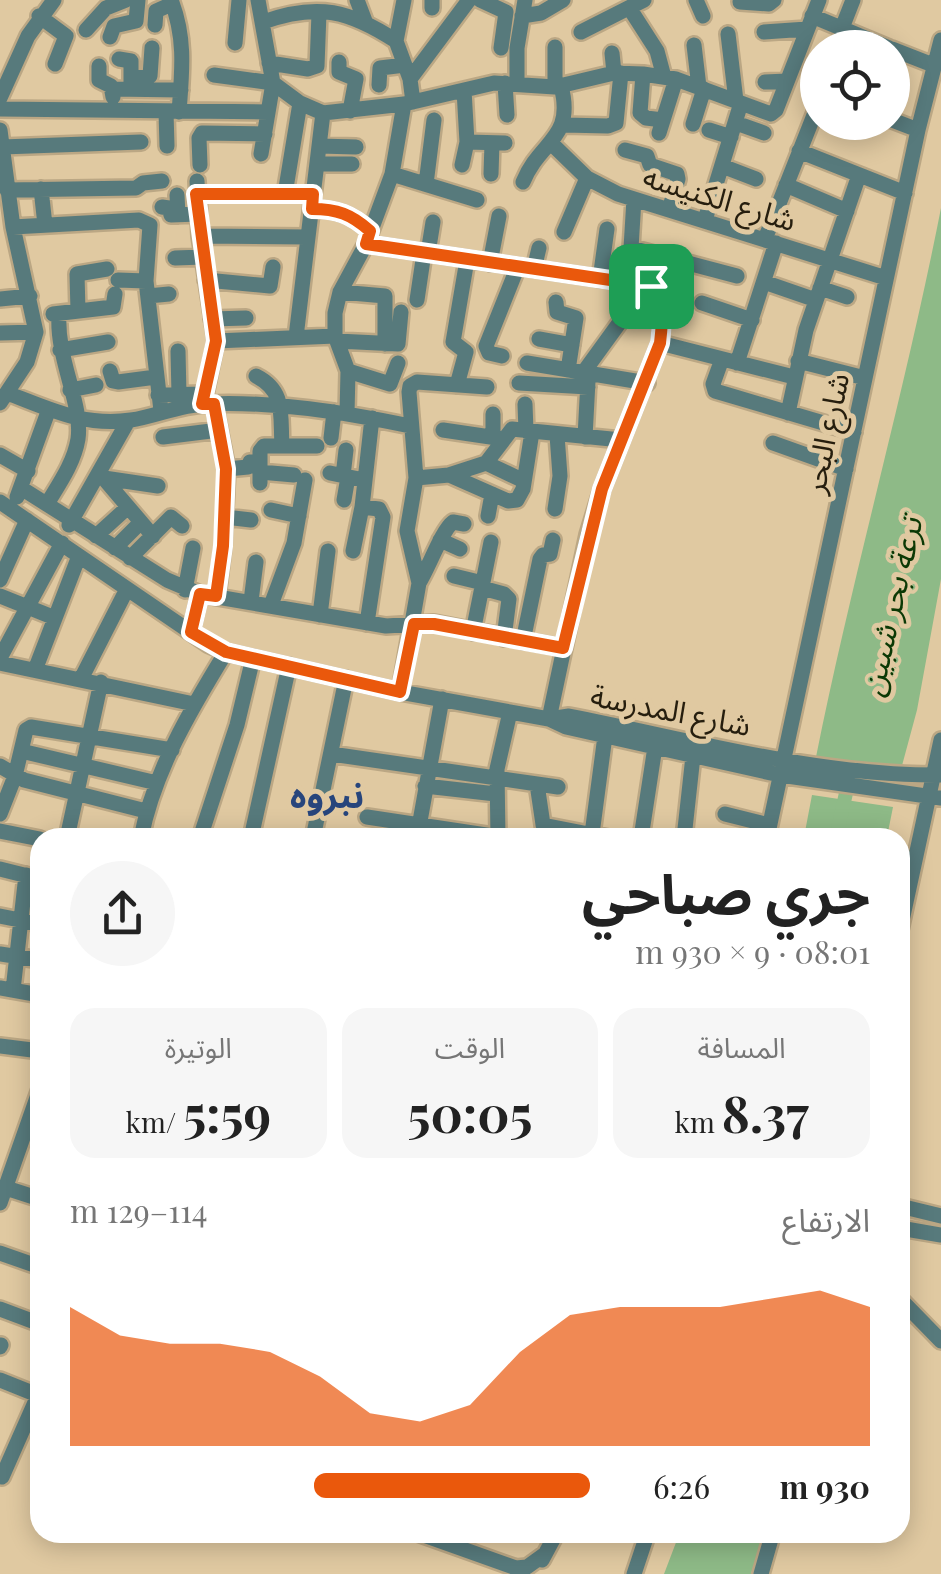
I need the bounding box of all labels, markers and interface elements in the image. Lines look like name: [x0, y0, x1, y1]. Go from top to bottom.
map controls: [800, 30, 910, 140]
button: locate: [800, 30, 910, 140]
street label: شارع الكنيسه: [638, 155, 801, 243]
pin: [609, 244, 694, 329]
icon: arrive: [624, 259, 679, 314]
street label: شارع البحر: [793, 369, 861, 499]
water label: ترعة بحر شبين: [848, 508, 931, 700]
street label: شارع المدرسة: [587, 674, 755, 748]
district label: نبروه: [290, 770, 364, 817]
text: جري صباحي: [582, 854, 870, 928]
button: share: [70, 861, 175, 966]
text: 08:01 · 9 × 930 m: [635, 929, 870, 972]
text: الوتيرة: [165, 1028, 232, 1065]
text: الوقت: [435, 1028, 505, 1065]
text: المسافة: [698, 1028, 786, 1065]
text: 5:59: [183, 1079, 271, 1146]
text: 50:05: [408, 1079, 532, 1146]
text: 8.37: [722, 1079, 809, 1146]
text: /km: [125, 1103, 183, 1140]
text: km: [674, 1103, 722, 1140]
text: 114–129 m: [70, 1188, 208, 1231]
text: الارتفاع: [782, 1197, 870, 1240]
text: 6:26: [653, 1464, 710, 1507]
text: 930 m: [780, 1464, 870, 1507]

